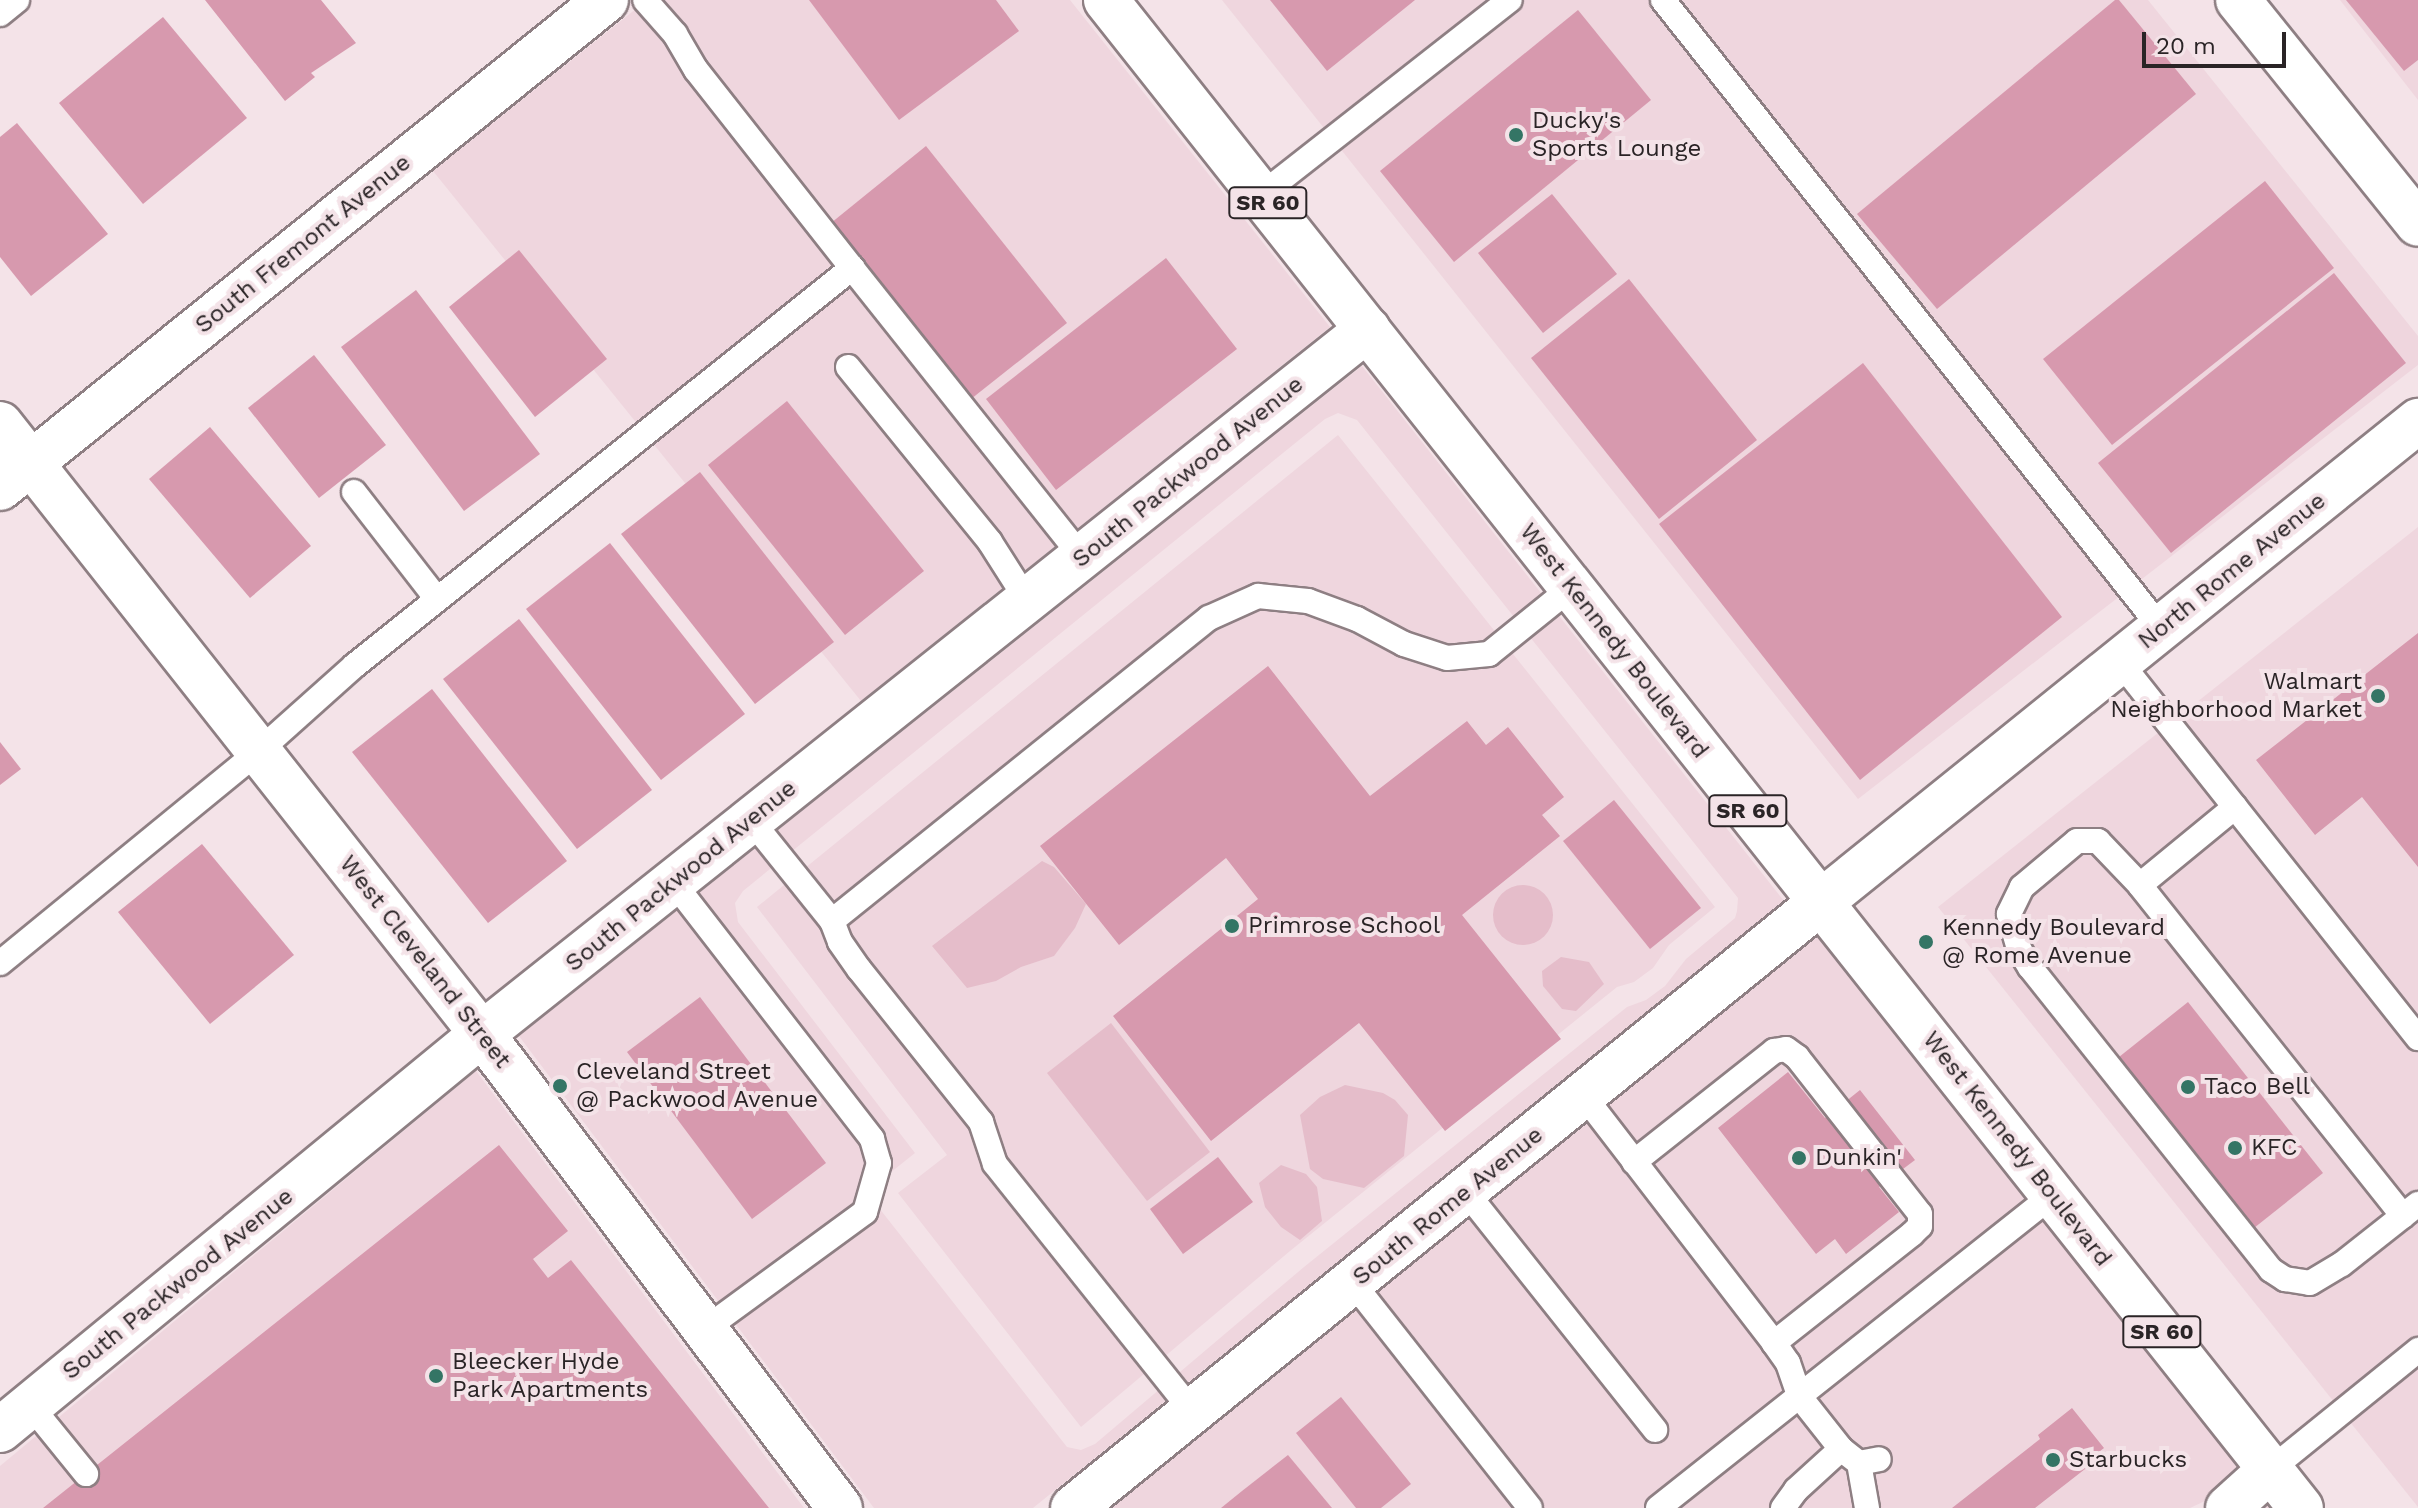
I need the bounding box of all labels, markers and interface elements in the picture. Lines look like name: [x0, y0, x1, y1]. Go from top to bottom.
scale bar: [2146, 16, 2290, 66]
text: 20 m: [2156, 32, 2216, 60]
place label: Ducky's Sports Lounge: [1532, 107, 1701, 163]
marker: Ducky's Sports Lounge: [1507, 126, 1525, 144]
street label: South Fremont Avenue: [189, 148, 417, 340]
road number: SR 60: [1228, 185, 1308, 221]
street label: South Packwood Avenue: [1066, 370, 1310, 574]
street label: North Rome Avenue: [2132, 486, 2332, 656]
street label: West Kennedy Boulevard: [1513, 518, 1715, 764]
place label: Walmart Neighborhood Market: [2110, 668, 2362, 724]
marker: Walmart Neighborhood Market: [2369, 687, 2387, 705]
street label: South Packwood Avenue: [559, 774, 803, 978]
road number: SR 60: [1708, 793, 1788, 829]
street label: West Cleveland Street: [333, 850, 517, 1074]
place label: Primrose School: [1248, 912, 1440, 940]
place label: Kennedy Boulevard @ Rome Avenue: [1942, 914, 2166, 970]
marker: Primrose School: [1223, 917, 1241, 935]
marker: Kennedy Boulevard @ Rome Avenue: [1917, 933, 1935, 951]
street label: West Kennedy Boulevard: [1916, 1026, 2118, 1272]
place label: Cleveland Street @ Packwood Avenue: [576, 1058, 819, 1114]
place label: Taco Bell: [2204, 1073, 2310, 1101]
marker: Cleveland Street @ Packwood Avenue: [551, 1077, 569, 1095]
marker: Taco Bell: [2179, 1078, 2197, 1096]
street label: South Rome Avenue: [1347, 1120, 1549, 1292]
place label: KFC: [2251, 1134, 2298, 1162]
marker: KFC: [2226, 1139, 2244, 1157]
place label: Dunkin': [1815, 1144, 1902, 1172]
marker: Dunkin': [1790, 1149, 1808, 1167]
street label: South Packwood Avenue: [56, 1182, 300, 1386]
road number: SR 60: [2122, 1314, 2202, 1350]
place label: Bleecker Hyde Park Apartments: [452, 1348, 650, 1404]
marker: Bleecker Hyde Park Apartments: [427, 1367, 445, 1385]
place label: Starbucks: [2069, 1446, 2187, 1474]
marker: Starbucks: [2044, 1451, 2062, 1469]

